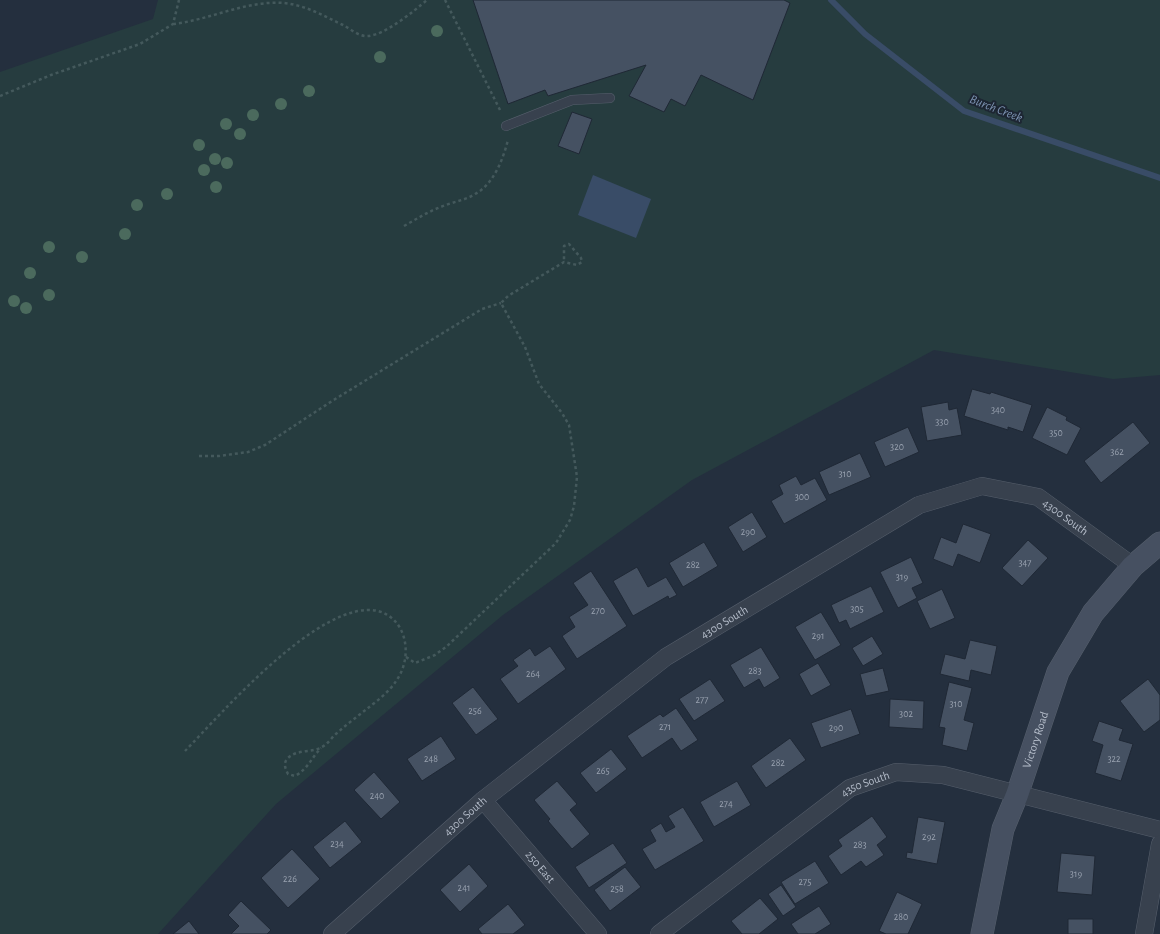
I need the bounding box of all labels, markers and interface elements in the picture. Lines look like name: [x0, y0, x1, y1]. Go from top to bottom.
water label: Burch Creek: [968, 93, 1024, 125]
house number: 340: [991, 405, 1005, 415]
house number: 330: [935, 417, 949, 427]
house number: 350: [1049, 428, 1063, 438]
house number: 320: [890, 442, 904, 452]
house number: 362: [1110, 447, 1124, 457]
house number: 310: [839, 469, 851, 479]
house number: 300: [795, 492, 809, 502]
street label: 4300 South: [1040, 496, 1090, 537]
house number: 290: [741, 527, 755, 537]
house number: 347: [1018, 558, 1032, 568]
house number: 282: [686, 560, 700, 570]
house number: 319: [896, 572, 908, 582]
street label: 4300 South: [698, 603, 750, 641]
house number: 305: [850, 604, 864, 614]
house number: 270: [591, 606, 605, 616]
house number: 291: [812, 631, 824, 641]
house number: 283: [748, 666, 762, 676]
house number: 264: [526, 669, 540, 679]
house number: 277: [696, 695, 708, 705]
house number: 310: [950, 699, 962, 709]
house number: 256: [468, 706, 482, 716]
house number: 302: [899, 709, 913, 719]
street label: Victory Road: [1020, 710, 1050, 770]
house number: 271: [659, 722, 671, 732]
house number: 290: [829, 723, 843, 733]
house number: 248: [424, 754, 438, 764]
house number: 322: [1107, 754, 1121, 764]
house number: 282: [771, 758, 785, 768]
house number: 265: [596, 766, 610, 776]
street label: 4350 South: [838, 769, 891, 799]
house number: 240: [370, 791, 384, 801]
street label: 4300 South: [441, 794, 489, 838]
house number: 274: [719, 799, 733, 809]
house number: 292: [922, 832, 936, 842]
house number: 234: [330, 839, 344, 849]
house number: 283: [853, 840, 867, 850]
street label: 250 East: [523, 848, 557, 885]
house number: 319: [1070, 869, 1082, 879]
house number: 226: [283, 874, 297, 884]
house number: 275: [799, 877, 811, 887]
house number: 241: [458, 883, 470, 893]
house number: 258: [610, 884, 624, 894]
house number: 280: [894, 912, 908, 922]

